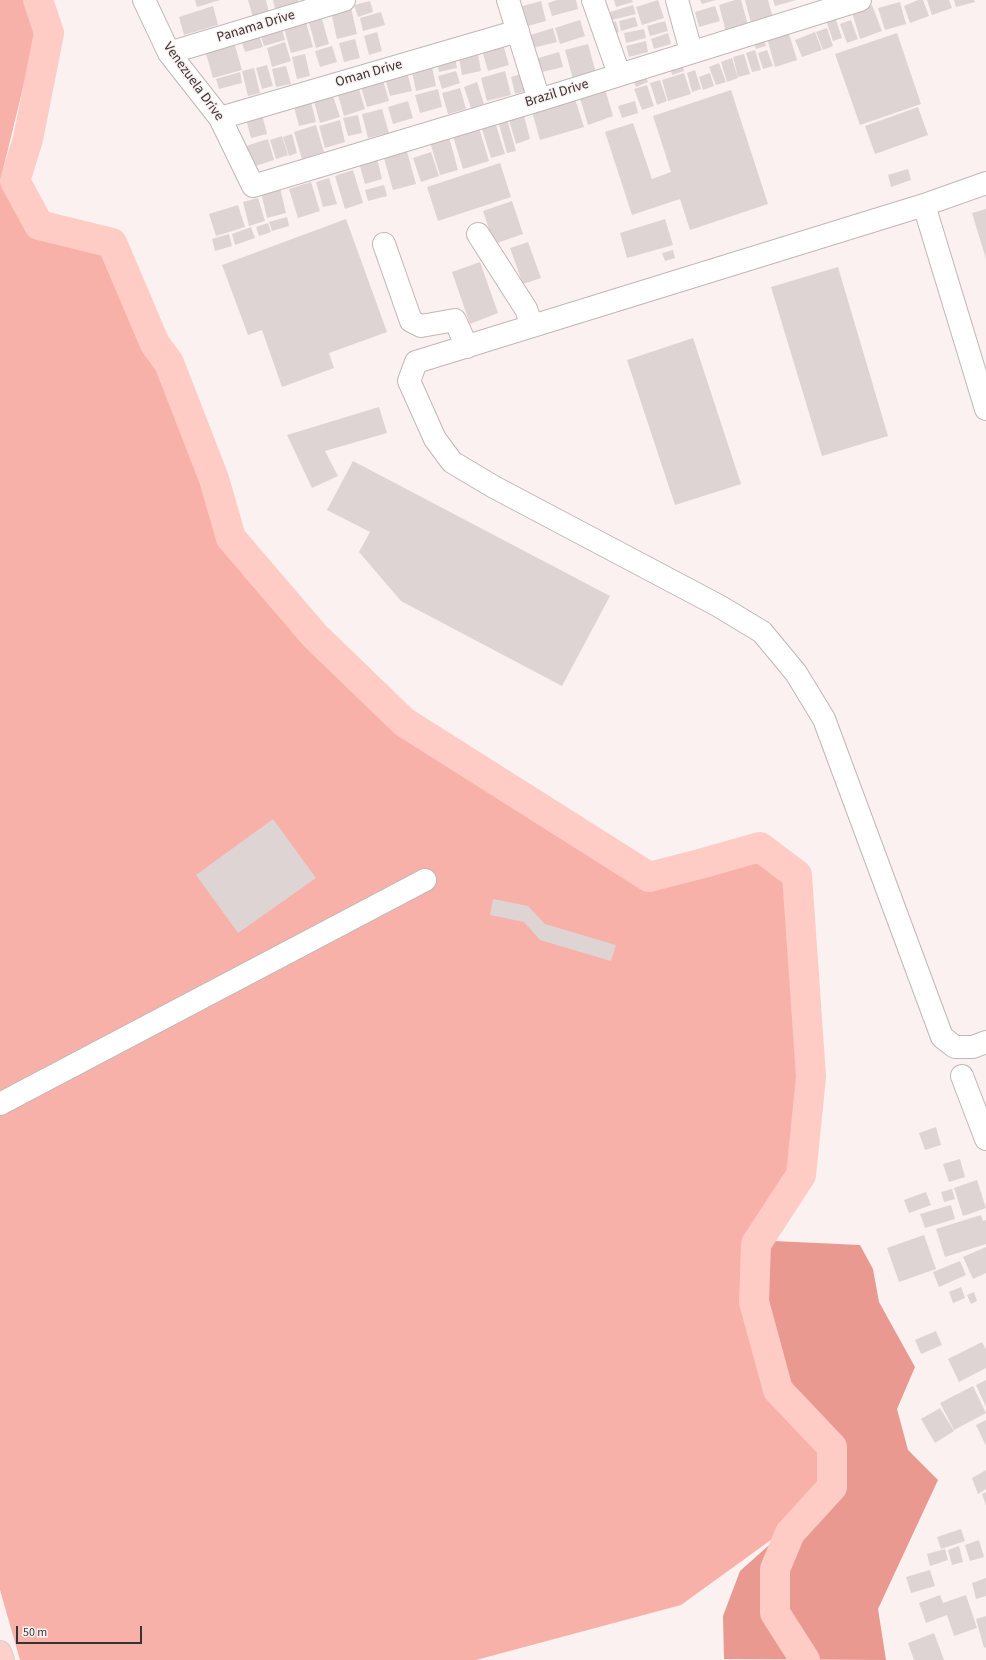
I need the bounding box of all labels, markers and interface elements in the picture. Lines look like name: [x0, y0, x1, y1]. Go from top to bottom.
street label: Panama Drive: [215, 7, 297, 47]
street label: Venezuela Drive: [159, 40, 227, 124]
street label: Oman Drive: [334, 56, 404, 92]
street label: Brazil Drive: [523, 76, 591, 112]
scale bar: [18, 1618, 144, 1644]
text: 50 m: [23, 1624, 47, 1641]

